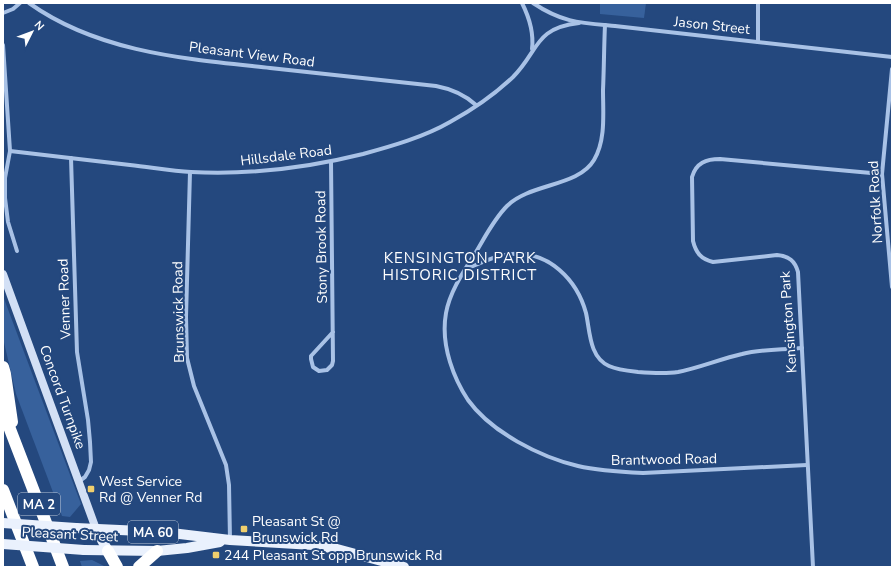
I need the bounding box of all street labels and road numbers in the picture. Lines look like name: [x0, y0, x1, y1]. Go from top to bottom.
street label: Jason Street: [672, 12, 751, 39]
street label: Pleasant View Road: [188, 37, 316, 72]
street label: Hillsdale Road: [239, 140, 333, 171]
street label: Norfolk Road: [864, 160, 887, 244]
street label: Stony Brook Road: [311, 190, 332, 304]
street label: Venner Road: [54, 258, 75, 341]
street label: Brunswick Road: [168, 261, 189, 363]
street label: Kensington Park: [775, 269, 802, 374]
street label: Concord Turnpike: [35, 343, 90, 452]
street label: Brantwood Road: [611, 449, 717, 470]
road number: MA 2: [18, 493, 60, 515]
road number: MA 60: [128, 521, 178, 543]
street label: Pleasant Street: [21, 522, 119, 547]

